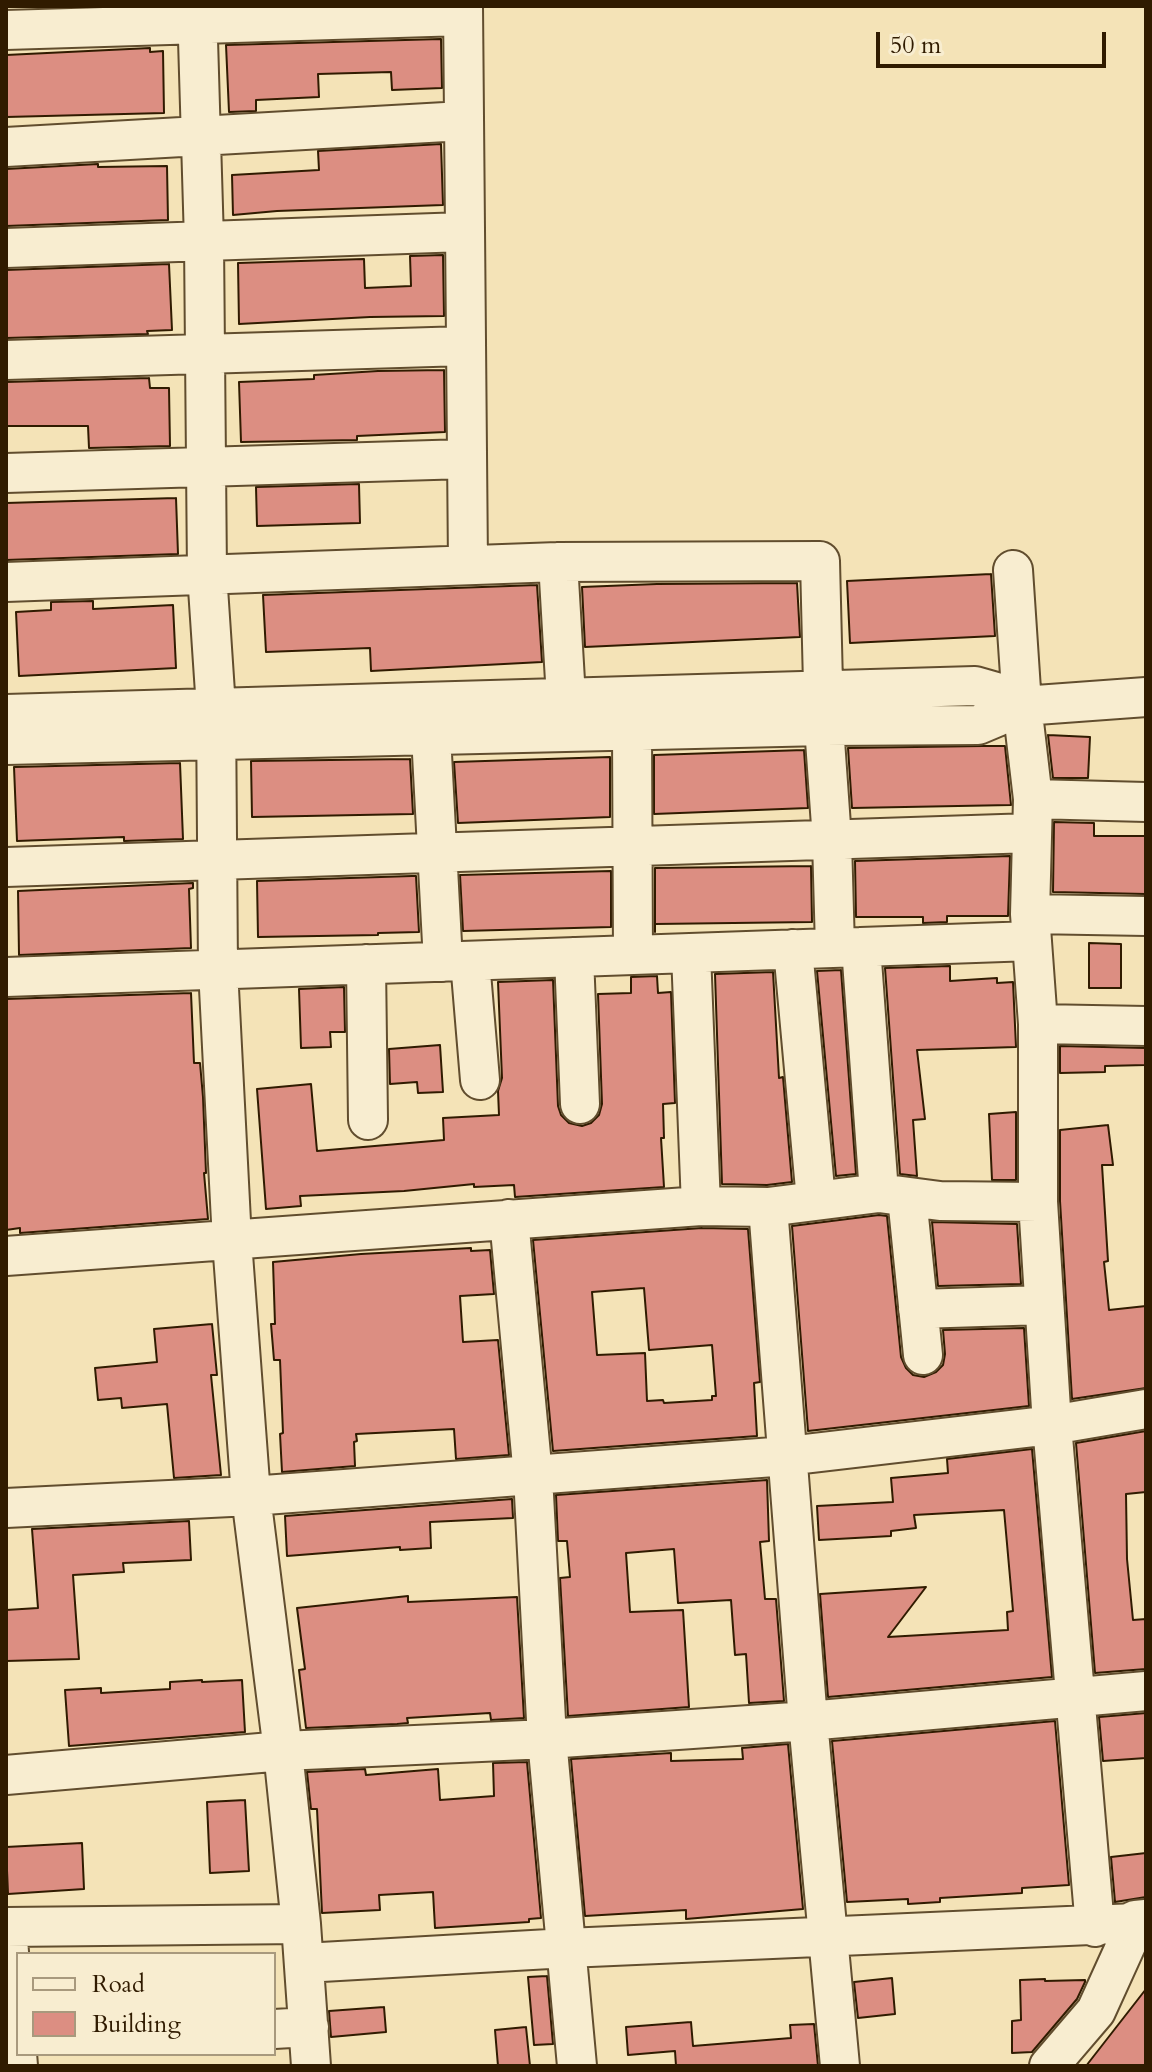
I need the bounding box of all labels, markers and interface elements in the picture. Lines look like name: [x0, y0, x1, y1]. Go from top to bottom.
scale bar: [880, 16, 1110, 66]
text: 50 m: [890, 29, 941, 62]
legend: [16, 1952, 276, 2056]
text: Road: [92, 1968, 145, 2001]
text: Building: [92, 2008, 181, 2041]

